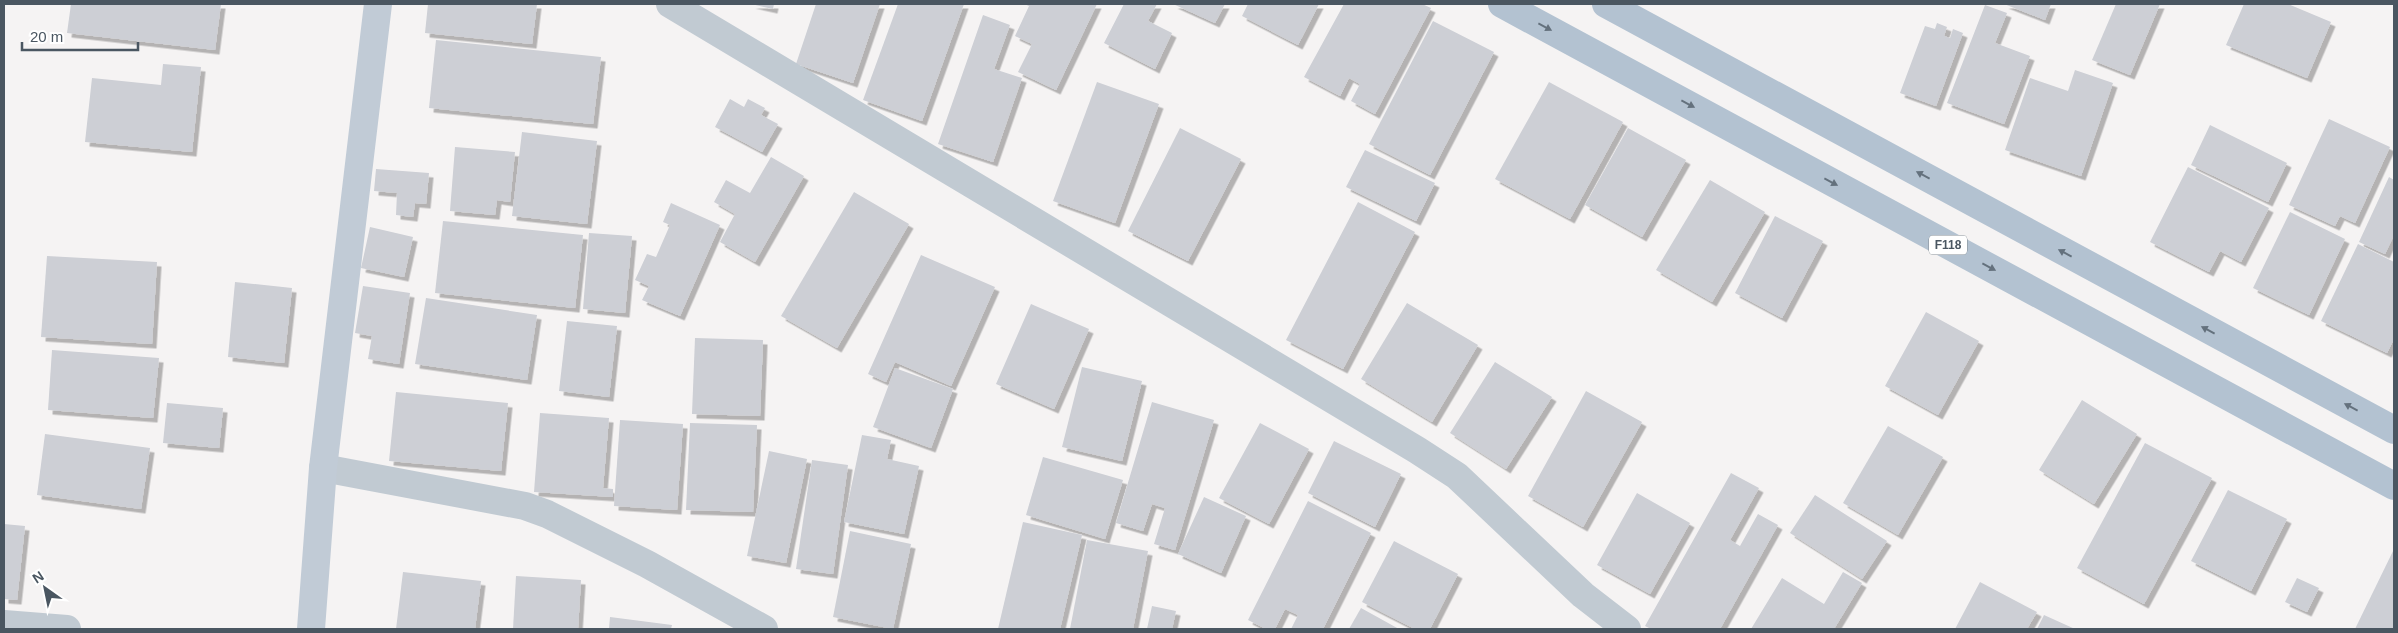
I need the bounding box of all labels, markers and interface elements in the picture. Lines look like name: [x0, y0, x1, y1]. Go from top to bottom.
scale bar: [22, 20, 139, 52]
one-way arrow: [1538, 23, 1553, 31]
text: 20 m: [30, 28, 63, 45]
one-way arrow: [1681, 100, 1695, 108]
one-way arrow: [1916, 171, 1929, 180]
one-way arrow: [1824, 177, 1838, 186]
road number: F118: [1929, 236, 1967, 254]
one-way arrow: [2058, 249, 2073, 257]
one-way arrow: [1982, 263, 1997, 271]
one-way arrow: [2201, 326, 2216, 334]
one-way arrow: [2344, 403, 2358, 412]
north arrow: [20, 563, 70, 613]
text: N: [29, 568, 47, 587]

